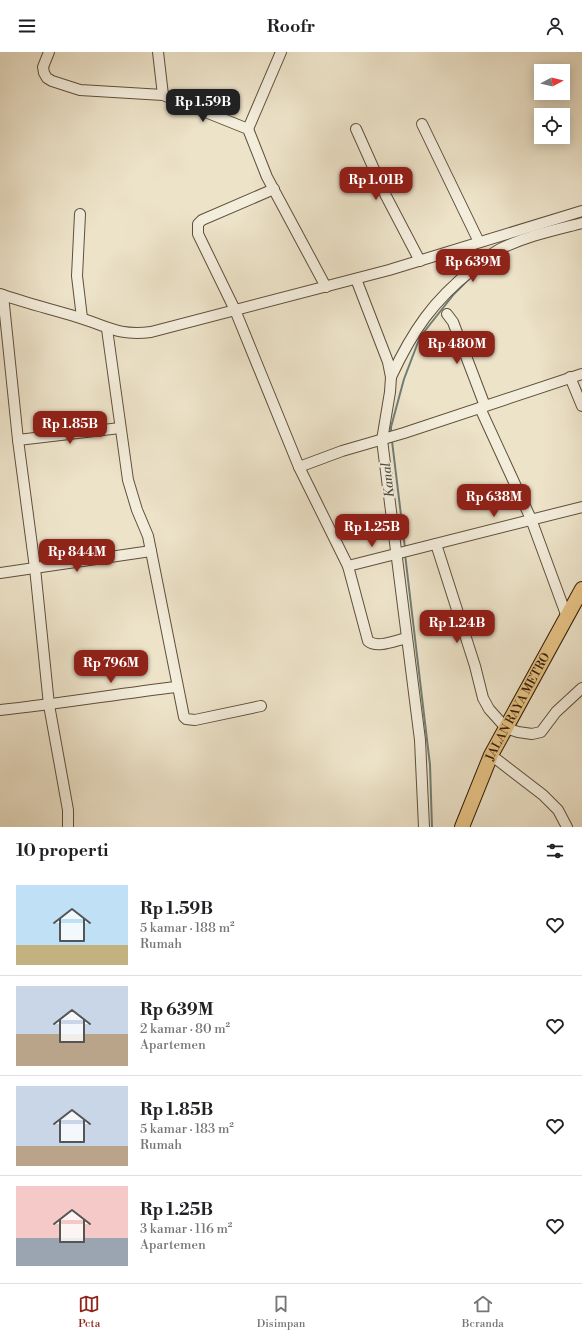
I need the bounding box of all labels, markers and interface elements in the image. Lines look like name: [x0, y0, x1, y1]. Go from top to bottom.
icon: menu: [16, 15, 38, 37]
text: Roofr: [267, 15, 315, 38]
icon: person: [544, 15, 566, 37]
north arrow: [534, 64, 570, 100]
map controls: [534, 64, 570, 144]
pin: Rp 1.59B: [162, 89, 244, 123]
text: Rp 1.59B: [175, 94, 231, 110]
button: locate: [534, 108, 570, 144]
pin: Rp 1.01B: [335, 167, 417, 201]
text: Rp 1.01B: [349, 172, 403, 188]
pin: Rp 639M: [436, 249, 510, 283]
text: Rp 639M: [445, 254, 501, 270]
pin: Rp 480M: [420, 331, 494, 365]
text: Rp 480M: [428, 336, 486, 352]
pin: Rp 1.85B: [29, 411, 111, 445]
text: Rp 1.85B: [42, 416, 98, 432]
water label: Kanal: [378, 461, 398, 499]
pin: Rp 638M: [457, 484, 531, 518]
text: Rp 638M: [466, 489, 522, 505]
pin: Rp 1.25B: [331, 514, 413, 548]
text: Rp 1.25B: [344, 519, 400, 535]
pin: Rp 844M: [40, 539, 114, 573]
text: Rp 844M: [48, 544, 106, 560]
pin: Rp 1.24B: [416, 610, 498, 644]
text: Rp 1.24B: [429, 615, 485, 631]
pin: Rp 796M: [74, 650, 148, 684]
street label: JALAN RAYA METRO: [482, 650, 553, 763]
text: Rp 796M: [83, 655, 139, 671]
text: 10 properti: [16, 840, 108, 862]
icon: filters: [544, 840, 566, 862]
text: Rp 1.59B: [140, 898, 213, 920]
icon: home: [48, 901, 96, 949]
icon: heart: [544, 914, 566, 936]
text: 5 kamar · 188 m²: [140, 920, 235, 936]
text: Rumah: [140, 936, 182, 952]
text: Rp 639M: [140, 999, 214, 1021]
icon: home: [48, 1002, 96, 1050]
icon: heart: [544, 1015, 566, 1037]
text: 2 kamar · 80 m²: [140, 1021, 230, 1037]
text: Apartemen: [140, 1037, 206, 1053]
text: Rp 1.85B: [140, 1099, 213, 1121]
icon: home: [48, 1102, 96, 1150]
icon: heart: [544, 1115, 566, 1137]
text: 5 kamar · 183 m²: [140, 1121, 234, 1137]
text: Rumah: [140, 1137, 182, 1153]
text: Rp 1.25B: [140, 1199, 213, 1221]
icon: home: [48, 1202, 96, 1250]
icon: heart: [544, 1215, 566, 1237]
text: 3 kamar · 116 m²: [140, 1221, 232, 1237]
text: Apartemen: [140, 1237, 206, 1253]
tab: Peta: [78, 1293, 100, 1331]
tab: Disimpan: [257, 1293, 305, 1331]
tab: Beranda: [462, 1293, 504, 1331]

